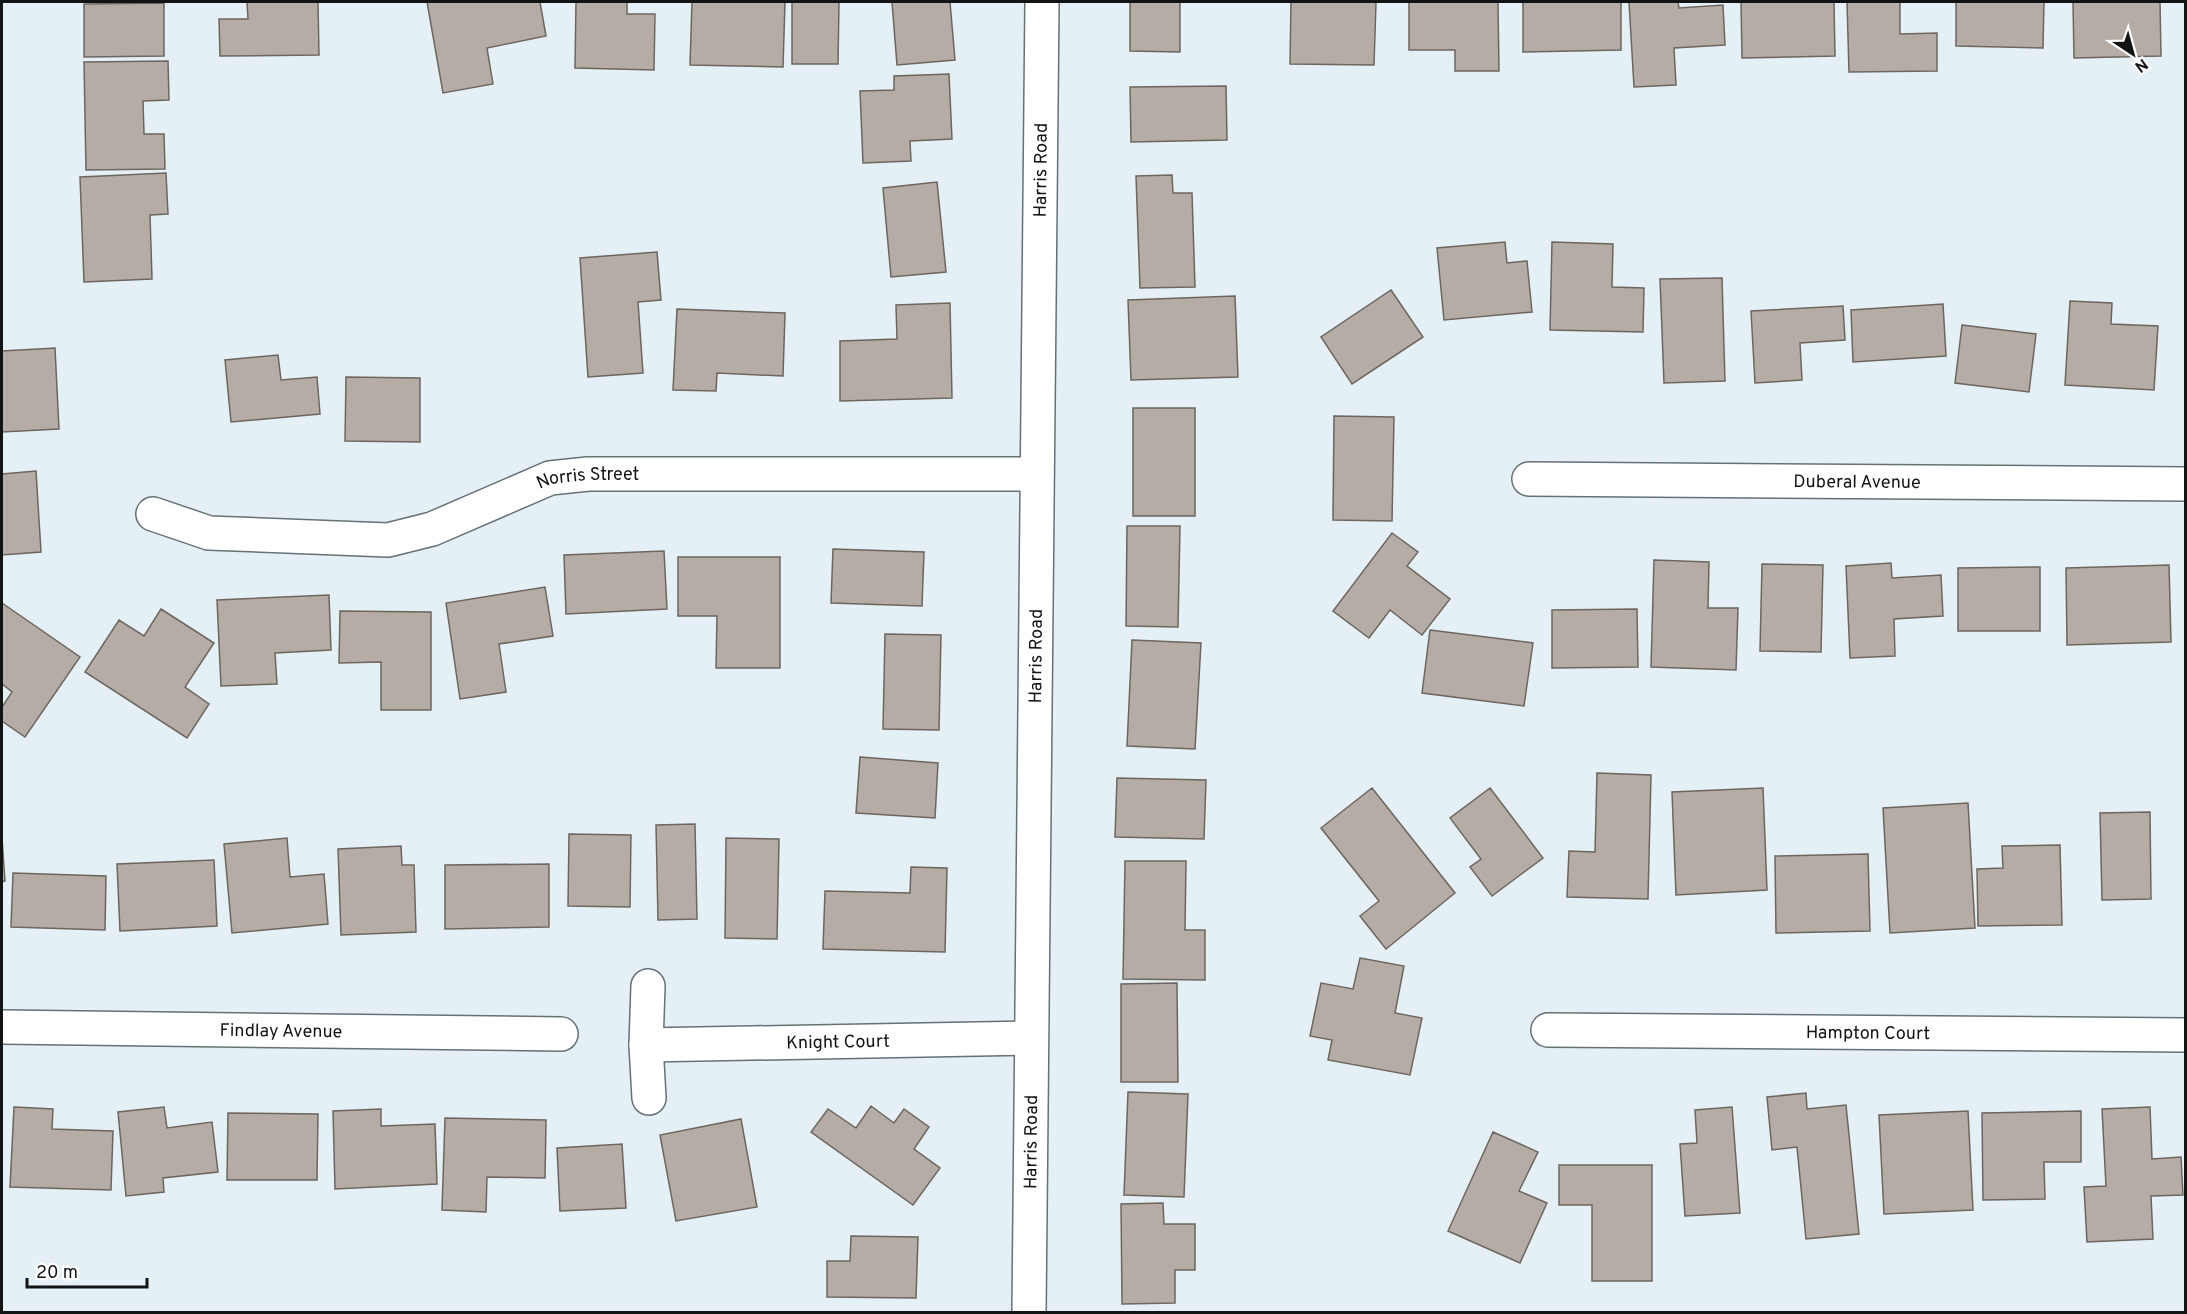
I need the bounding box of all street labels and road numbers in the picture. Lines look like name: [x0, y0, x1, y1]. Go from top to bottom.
street label: Harris Road: [1030, 123, 1054, 217]
street label: Norris Street: [533, 464, 639, 495]
street label: Duberal Avenue: [1793, 471, 1921, 495]
street label: Harris Road: [1025, 609, 1049, 703]
street label: Findlay Avenue: [219, 1020, 342, 1044]
street label: Hampton Court: [1806, 1022, 1930, 1046]
street label: Knight Court: [786, 1031, 890, 1055]
street label: Harris Road: [1020, 1095, 1044, 1189]

